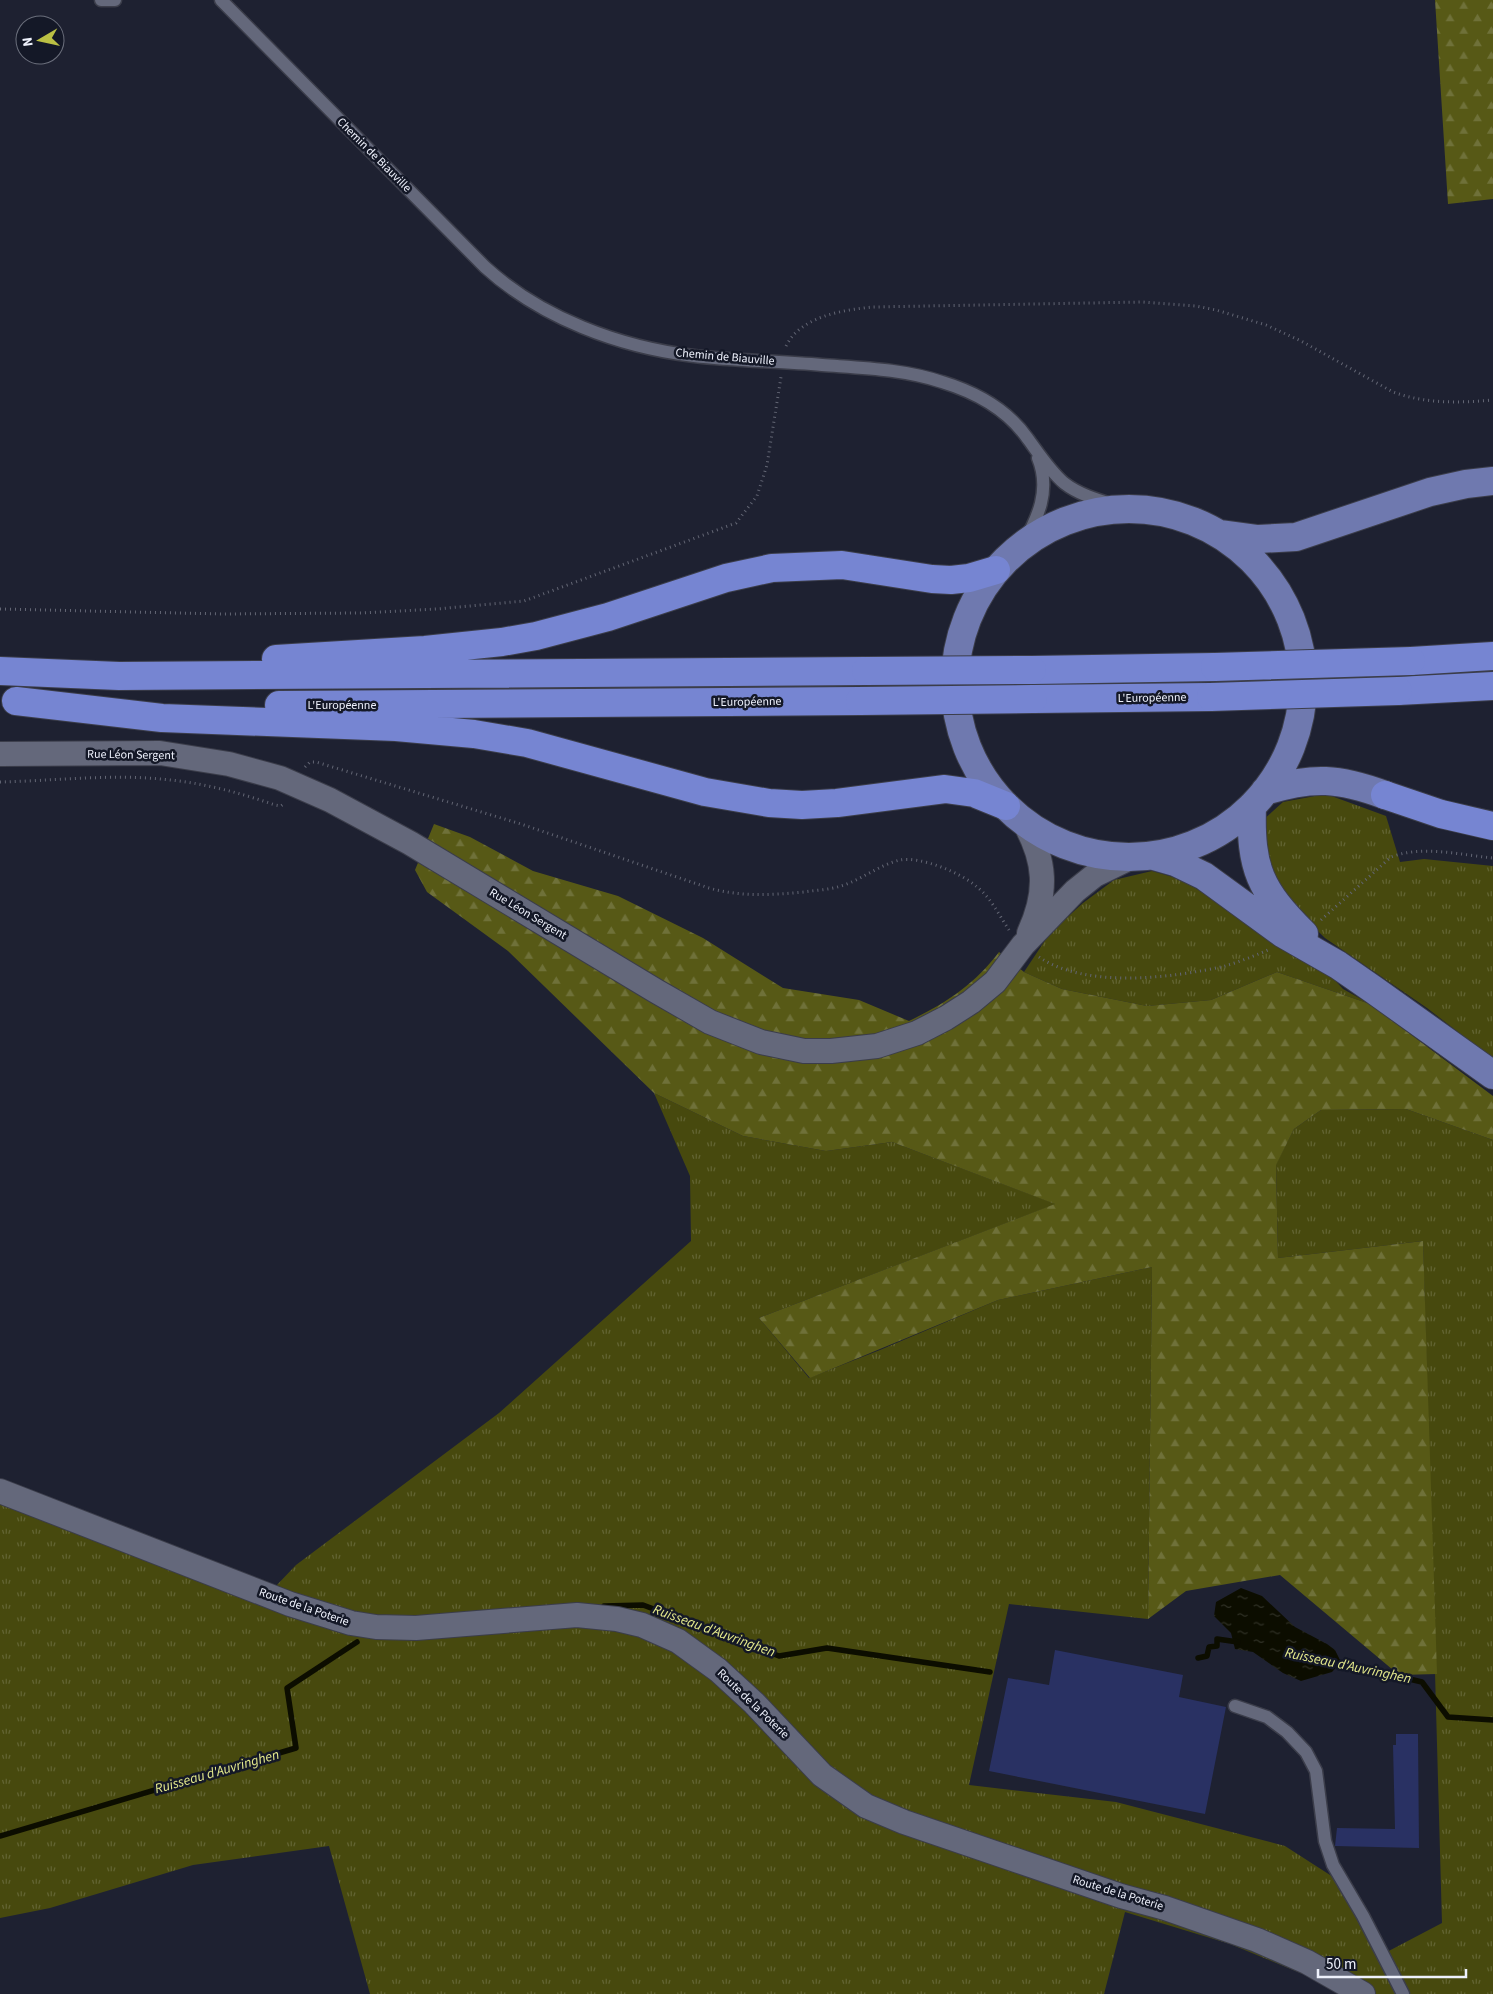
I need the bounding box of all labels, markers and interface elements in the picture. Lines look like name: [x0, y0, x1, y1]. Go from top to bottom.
north arrow: [15, 15, 65, 65]
text: N: [18, 36, 39, 48]
street label: Chemin de Biauville: [333, 114, 415, 196]
street label: Chemin de Biauville: [675, 344, 775, 370]
street label: L'Européenne: [1117, 689, 1187, 707]
street label: L'Européenne: [712, 693, 782, 711]
street label: L'Européenne: [308, 697, 376, 714]
street label: Rue Léon Sergent: [87, 746, 175, 764]
street label: Rue Léon Sergent: [486, 884, 570, 944]
street label: Route de la Poterie: [257, 1584, 351, 1630]
water label: Ruisseau d'Auvringhen: [650, 1600, 778, 1662]
water label: Ruisseau d'Auvringhen: [1283, 1643, 1413, 1689]
street label: Route de la Poterie: [713, 1665, 793, 1743]
water label: Ruisseau d'Auvringhen: [152, 1745, 282, 1799]
street label: Route de la Poterie: [1070, 1871, 1166, 1915]
scale bar: [1318, 1946, 1466, 1978]
text: 50 m: [1326, 1954, 1356, 1975]

